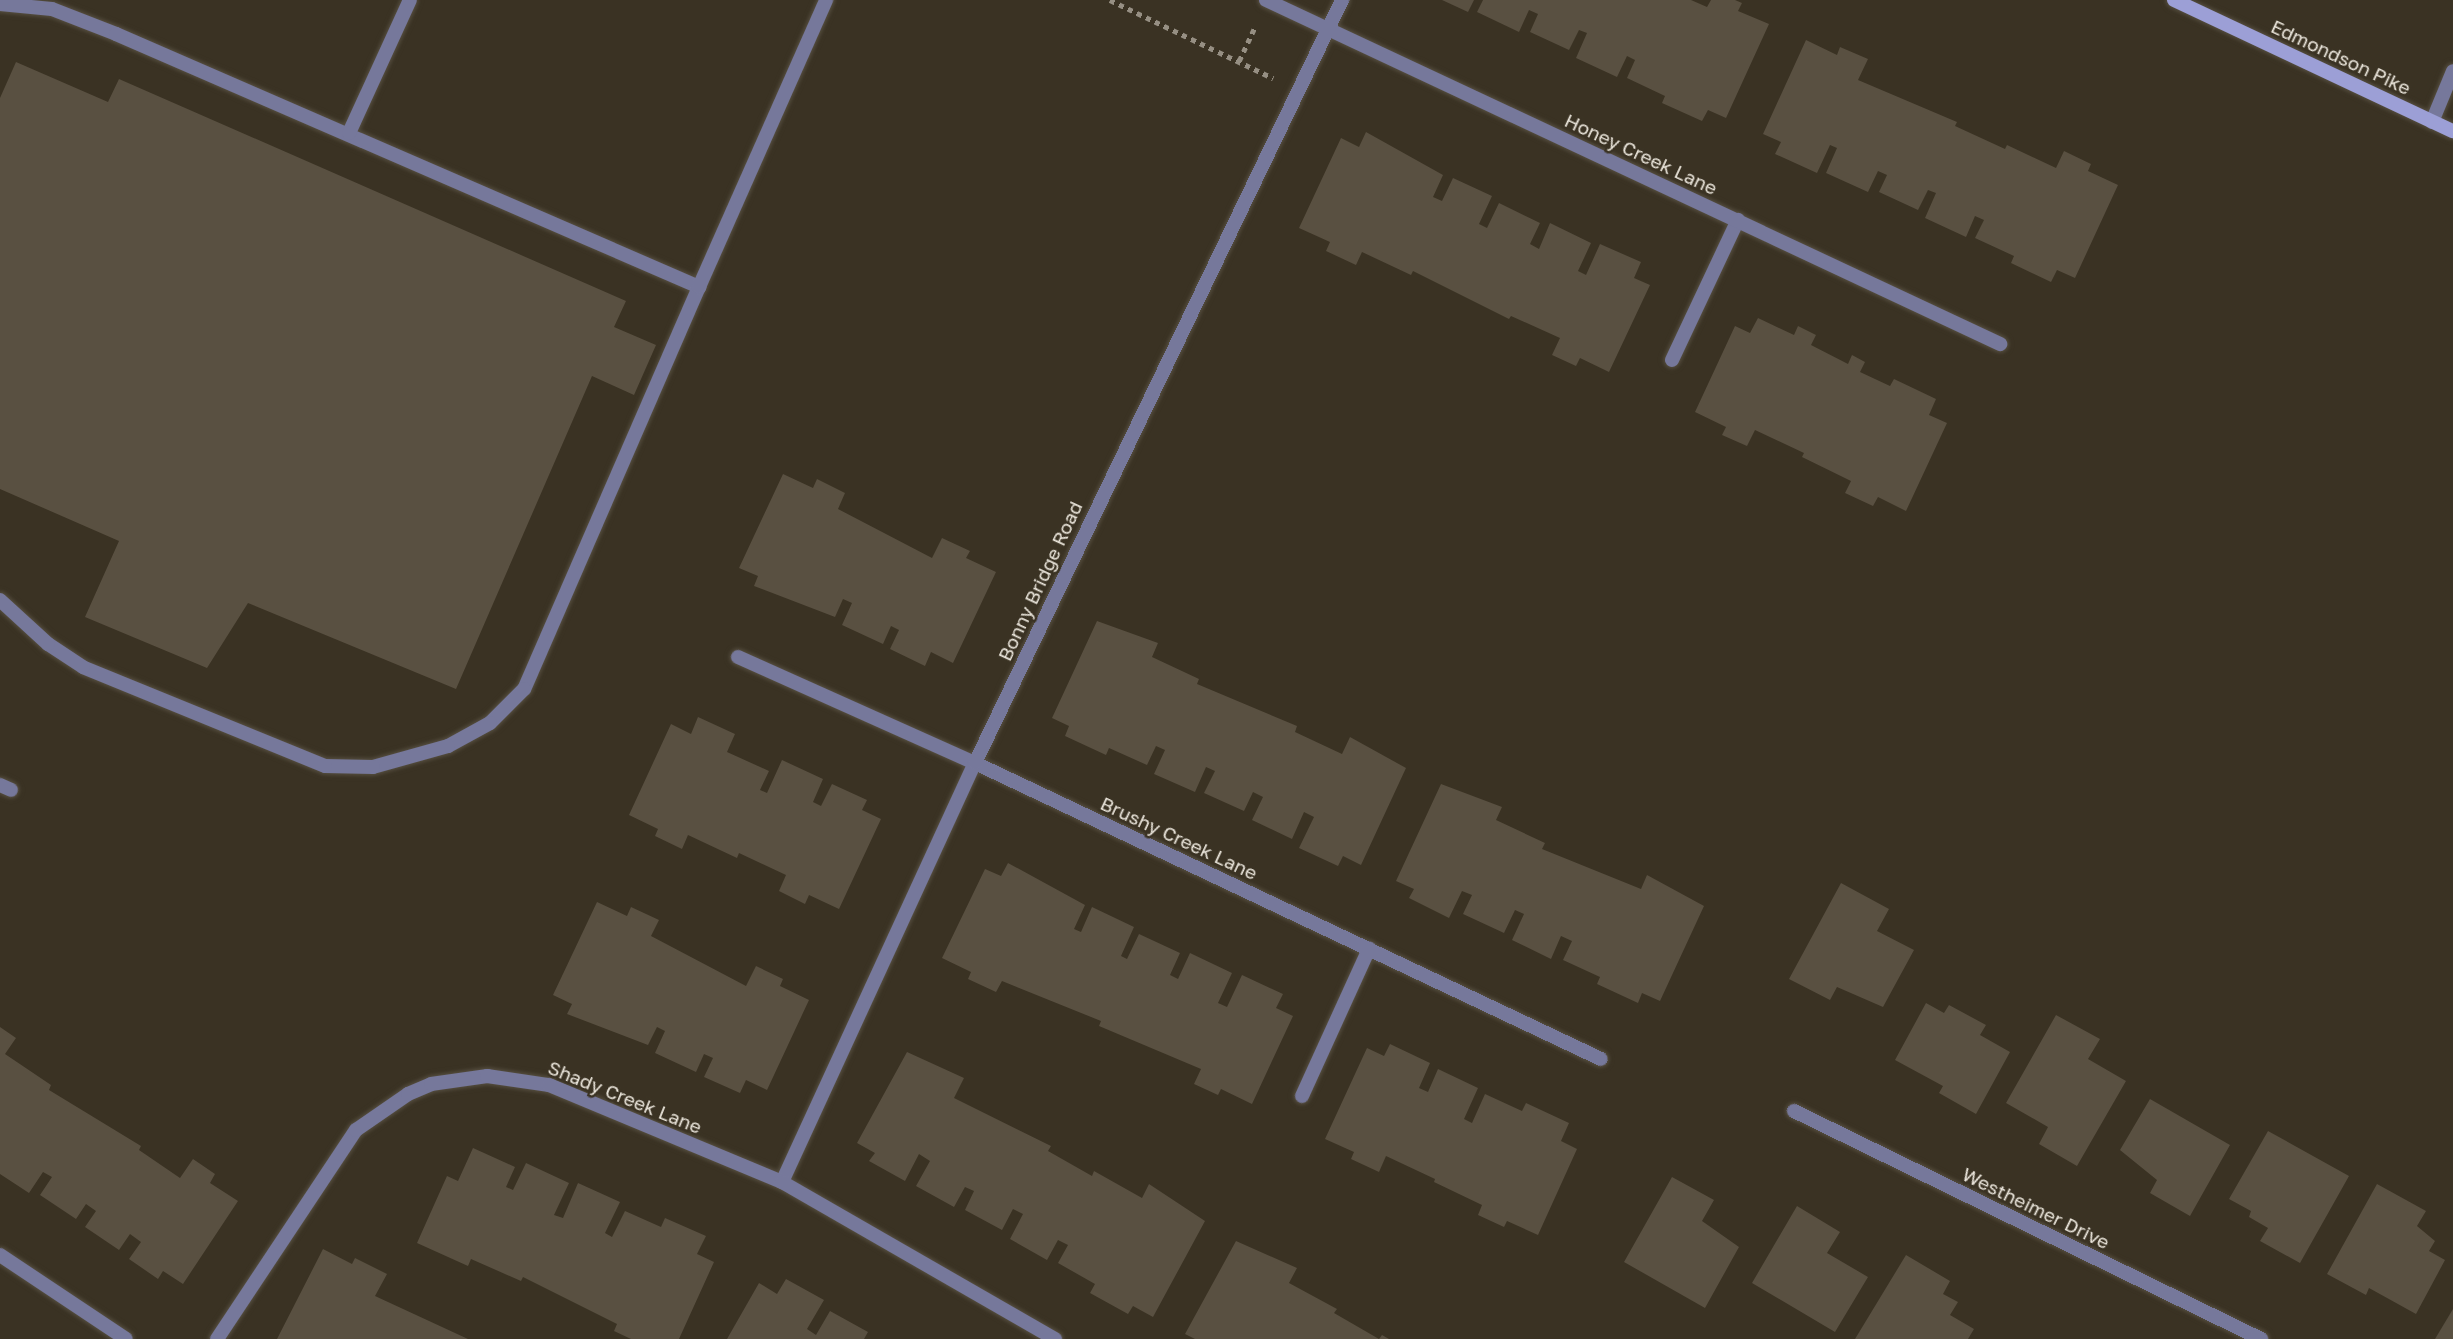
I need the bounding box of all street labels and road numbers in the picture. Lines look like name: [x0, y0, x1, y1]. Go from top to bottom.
street label: Edmondson Pike: [2268, 15, 2414, 99]
street label: Honey Creek Lane: [1561, 109, 1721, 199]
street label: Bonny Bridge Road: [993, 498, 1087, 664]
street label: Brushy Creek Lane: [1097, 792, 1261, 884]
street label: Shady Creek Lane: [545, 1056, 705, 1138]
street label: Westheimer Drive: [1959, 1162, 2113, 1254]

